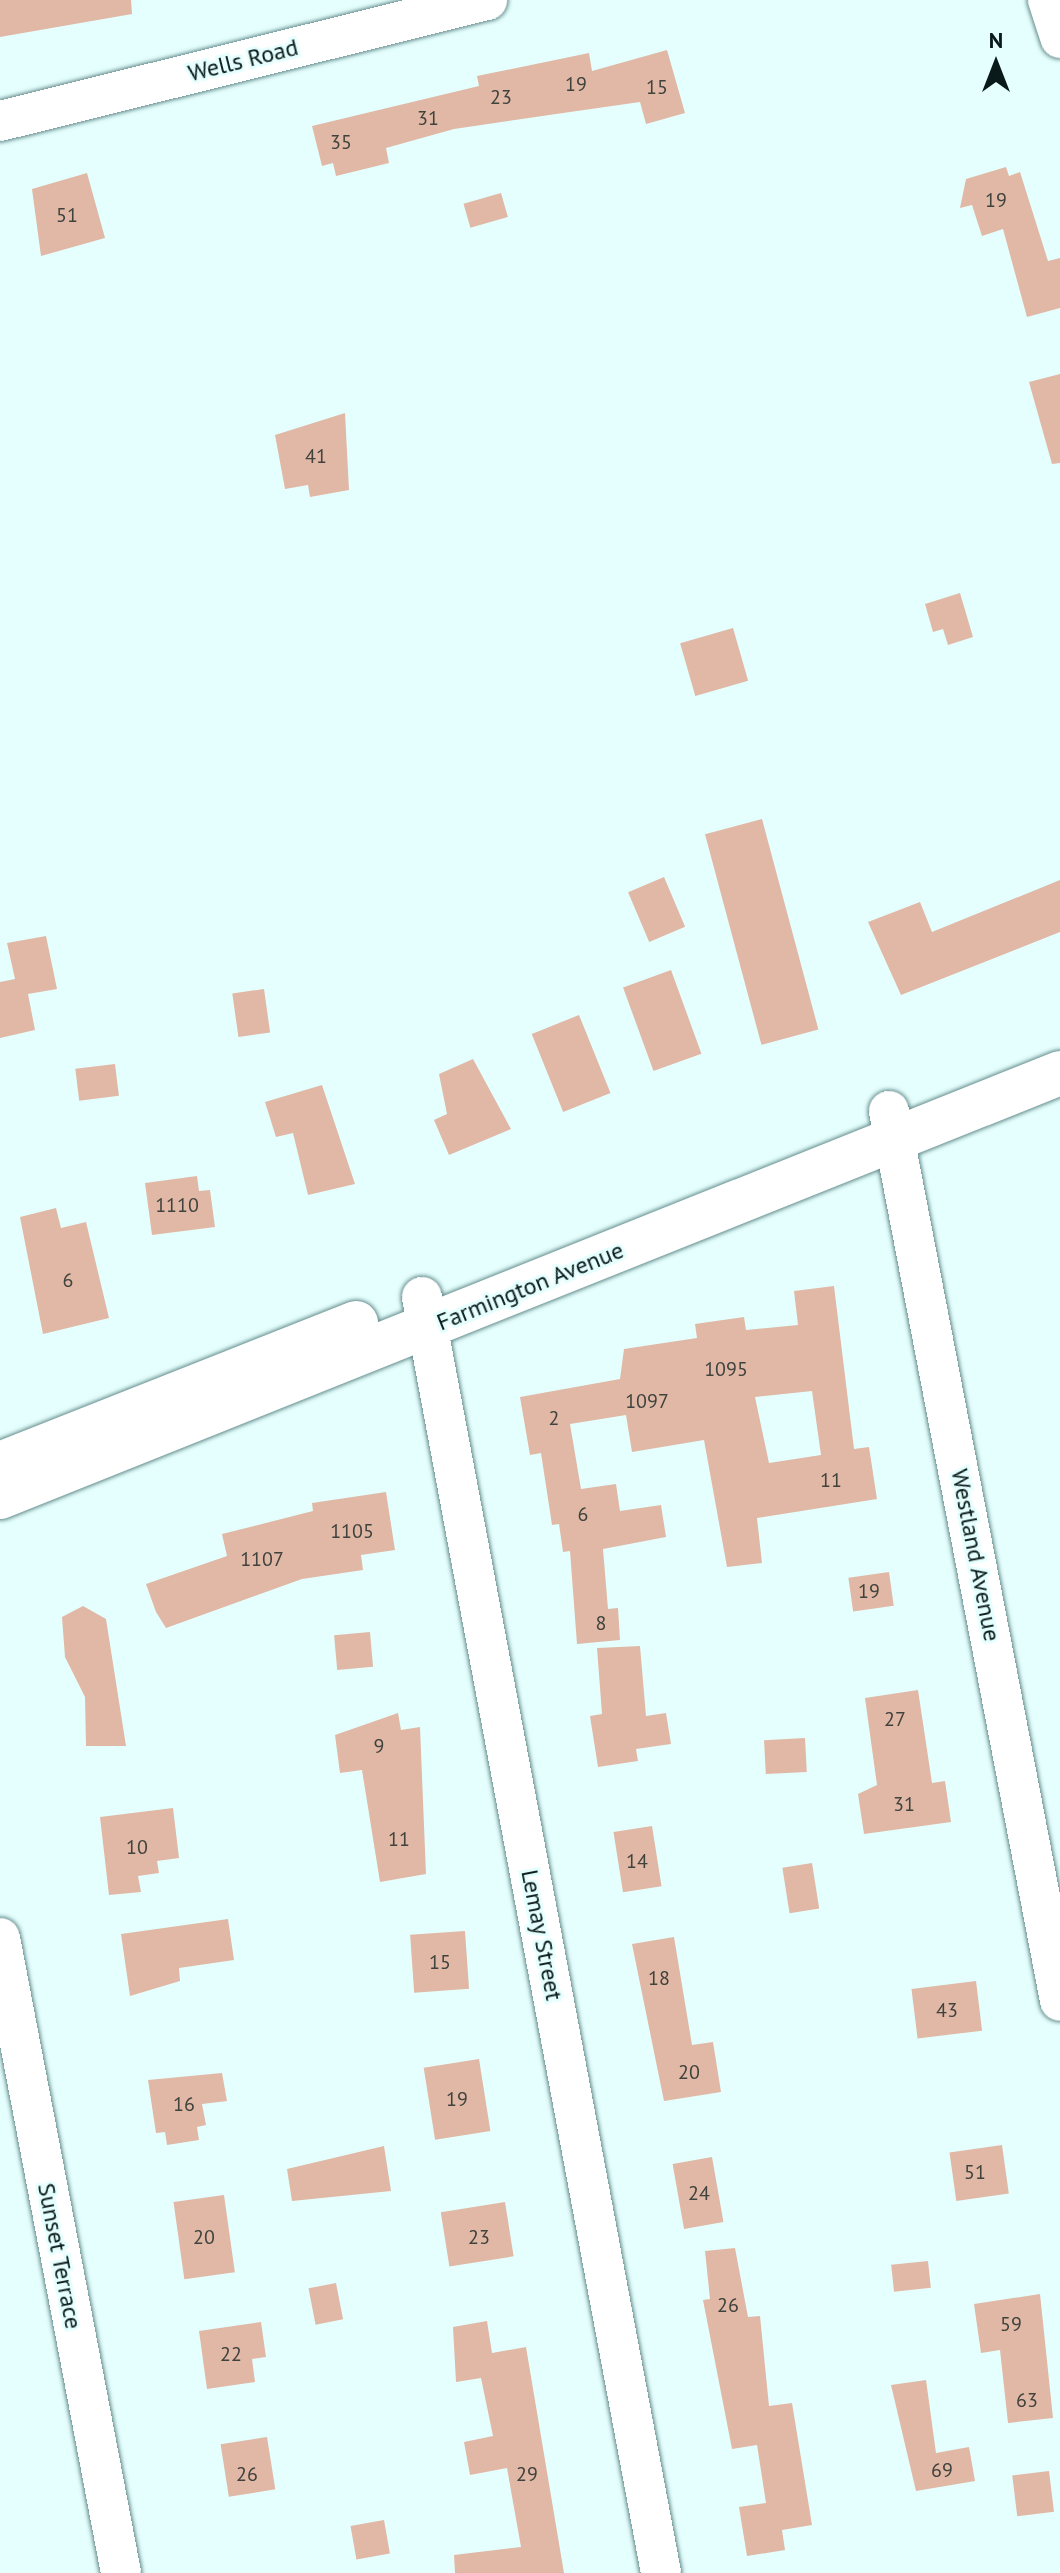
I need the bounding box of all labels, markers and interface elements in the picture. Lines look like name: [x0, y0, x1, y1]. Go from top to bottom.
north arrow: [956, 24, 1036, 104]
text: N: [989, 26, 1003, 54]
street label: Wells Road: [185, 32, 301, 88]
house number: 19: [565, 72, 587, 96]
house number: 15: [646, 75, 668, 99]
house number: 23: [490, 85, 512, 109]
house number: 31: [417, 106, 439, 130]
house number: 35: [330, 130, 352, 154]
house number: 19: [985, 188, 1007, 212]
house number: 51: [56, 203, 78, 227]
house number: 41: [305, 444, 327, 468]
house number: 1110: [155, 1193, 199, 1217]
street label: Farmington Avenue: [432, 1235, 628, 1337]
house number: 6: [63, 1268, 73, 1292]
house number: 1095: [704, 1357, 748, 1381]
house number: 1097: [625, 1389, 669, 1413]
house number: 2: [549, 1406, 559, 1430]
street label: Westland Avenue: [945, 1466, 1007, 1644]
house number: 11: [820, 1468, 842, 1492]
house number: 6: [578, 1502, 588, 1526]
house number: 1105: [330, 1519, 374, 1543]
house number: 1107: [240, 1547, 284, 1571]
house number: 19: [858, 1579, 880, 1603]
house number: 8: [596, 1611, 606, 1635]
house number: 27: [884, 1707, 906, 1731]
house number: 9: [374, 1734, 384, 1758]
house number: 31: [893, 1792, 915, 1816]
house number: 11: [388, 1827, 410, 1851]
house number: 10: [126, 1835, 148, 1859]
house number: 14: [626, 1849, 648, 1873]
street label: Lemay Street: [515, 1867, 569, 2003]
house number: 15: [429, 1950, 451, 1974]
house number: 18: [648, 1966, 670, 1990]
house number: 43: [936, 1998, 958, 2022]
house number: 20: [678, 2060, 700, 2084]
house number: 19: [446, 2087, 468, 2111]
house number: 16: [173, 2092, 195, 2116]
house number: 51: [964, 2160, 986, 2184]
street label: Sunset Terrace: [32, 2180, 88, 2332]
house number: 24: [688, 2181, 710, 2205]
house number: 20: [193, 2225, 215, 2249]
house number: 23: [468, 2225, 490, 2249]
house number: 26: [717, 2293, 739, 2317]
house number: 59: [1000, 2312, 1022, 2336]
house number: 22: [220, 2342, 242, 2366]
house number: 63: [1016, 2388, 1038, 2412]
house number: 69: [931, 2458, 953, 2482]
house number: 26: [236, 2462, 258, 2486]
house number: 29: [516, 2462, 538, 2486]

